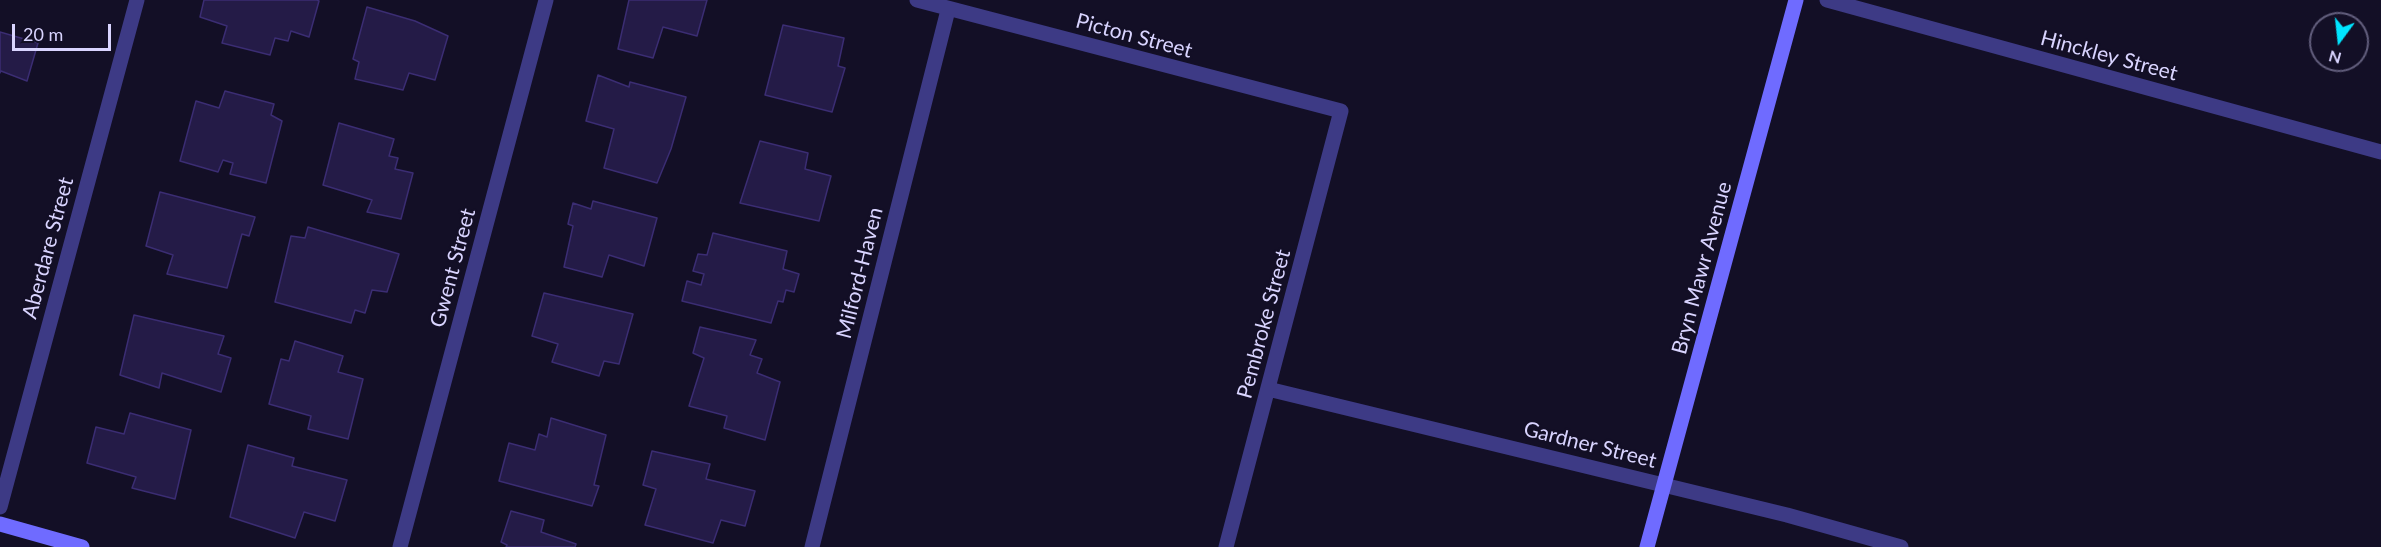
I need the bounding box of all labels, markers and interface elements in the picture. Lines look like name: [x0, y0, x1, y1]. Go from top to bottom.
street label: Picton Street: [1073, 8, 1195, 64]
scale bar: [15, 12, 114, 50]
north arrow: [2309, 12, 2369, 72]
text: 20 m: [23, 23, 63, 45]
street label: Hinckley Street: [2038, 26, 2180, 86]
text: N: [2326, 47, 2343, 69]
street label: Aberdare Street: [17, 175, 79, 321]
street label: Bryn Mawr Avenue: [1667, 179, 1737, 357]
street label: Milford-Haven: [832, 205, 888, 341]
street label: Gwent Street: [425, 206, 481, 330]
street label: Pembroke Street: [1232, 247, 1296, 401]
street label: Gardner Street: [1521, 416, 1659, 474]

